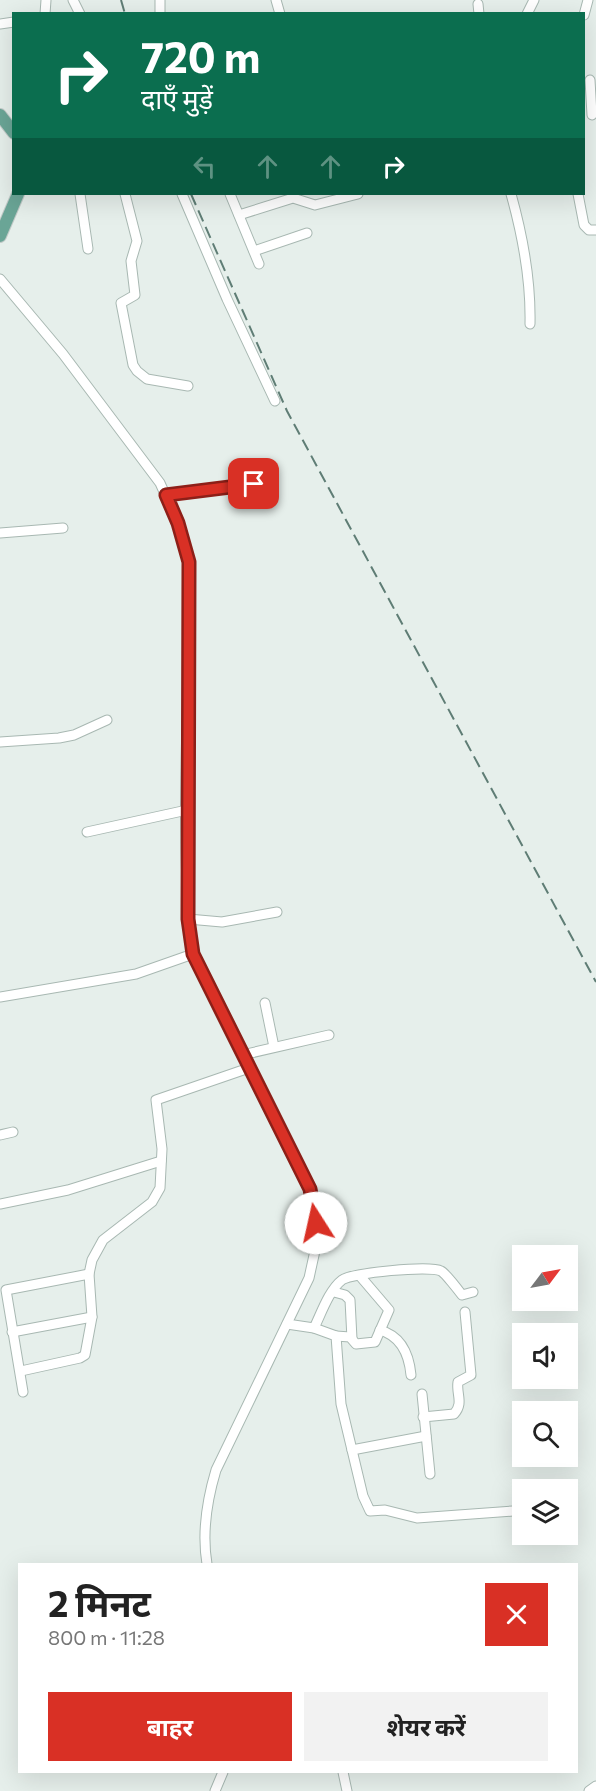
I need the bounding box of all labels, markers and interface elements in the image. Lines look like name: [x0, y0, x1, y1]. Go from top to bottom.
text: 720 m: [141, 30, 260, 82]
icon: right: [42, 36, 120, 114]
text: दाएँ मुड़ें: [141, 82, 213, 115]
icon: left: [188, 150, 221, 183]
icon: ahead: [251, 150, 284, 183]
icon: ahead: [314, 150, 347, 183]
icon: right: [377, 150, 410, 183]
pin: [228, 458, 279, 509]
icon: arrive: [237, 467, 270, 500]
position arrow: [284, 1191, 348, 1255]
north arrow: [512, 1245, 578, 1311]
map controls: [512, 1245, 578, 1545]
button: sound: [512, 1323, 578, 1389]
button: search: [512, 1401, 578, 1467]
button: layers: [512, 1479, 578, 1545]
text: 2 मिनट: [48, 1580, 151, 1624]
button: close: [485, 1583, 548, 1646]
text: 800 m · 11:28: [48, 1625, 165, 1649]
button: बाहर: [48, 1692, 292, 1761]
button: शेयर करें: [304, 1692, 548, 1761]

